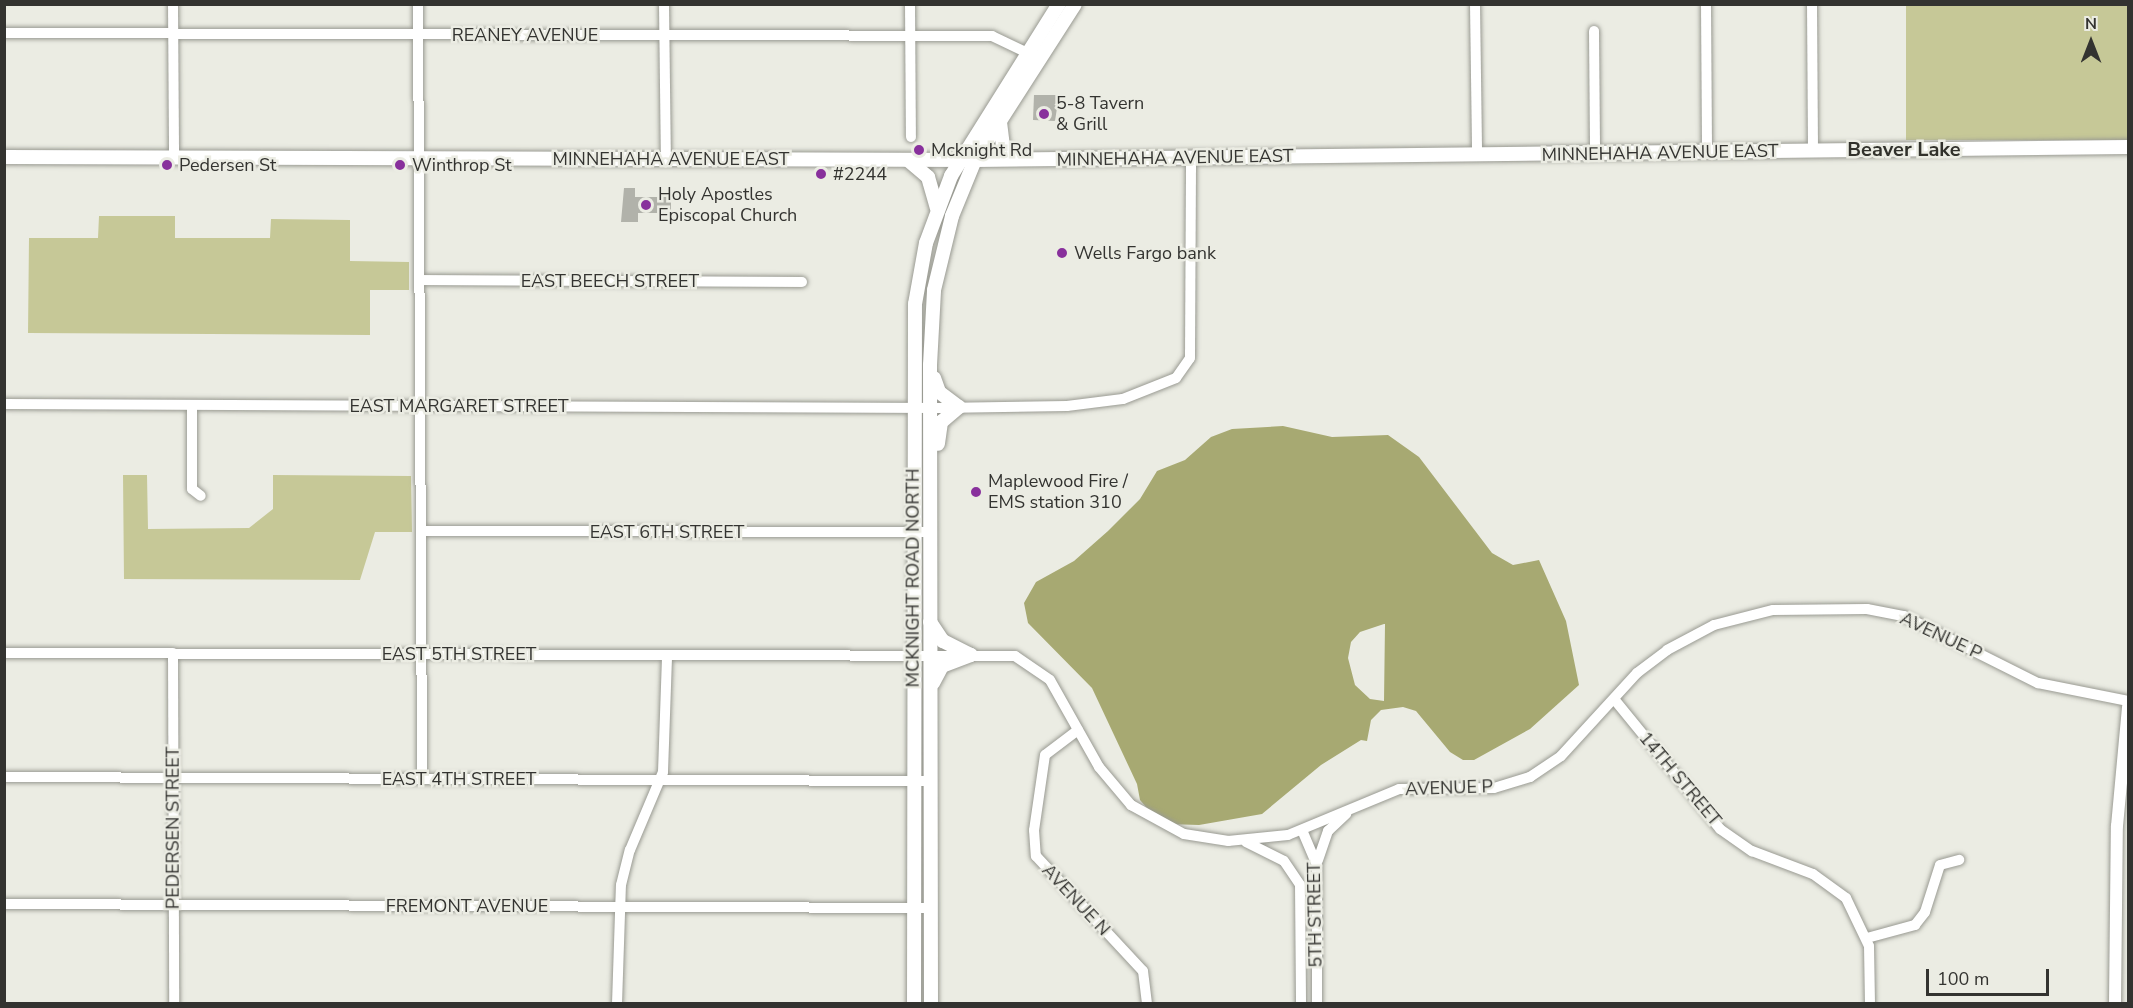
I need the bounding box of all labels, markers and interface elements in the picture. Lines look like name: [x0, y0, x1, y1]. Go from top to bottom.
north arrow: [2061, 12, 2121, 72]
text: N: [2085, 13, 2097, 35]
street label: REANEY AVENUE: [452, 24, 598, 46]
place label: 5-8 Tavern & Grill: [1056, 93, 1144, 136]
marker: 5-8 Tavern & Grill: [1037, 107, 1051, 121]
district label: Beaver Lake: [1847, 137, 1961, 161]
place label: Mcknight Rd: [931, 139, 1032, 161]
street label: MINNEHAHA AVENUE EAST: [1541, 140, 1779, 166]
marker: Mcknight Rd: [912, 143, 926, 157]
street label: MINNEHAHA AVENUE EAST: [1056, 145, 1294, 171]
street label: MINNEHAHA AVENUE EAST: [553, 148, 789, 170]
place label: Pedersen St: [179, 154, 276, 176]
place label: Winthrop St: [412, 154, 512, 176]
marker: Pedersen St: [160, 158, 174, 172]
marker: Winthrop St: [393, 158, 407, 172]
place label: #2244: [833, 163, 887, 185]
marker: #2244: [814, 167, 828, 181]
place label: Holy Apostles Episcopal Church: [658, 184, 797, 226]
marker: Holy Apostles Episcopal Church: [639, 198, 653, 212]
place label: Wells Fargo bank: [1074, 242, 1216, 264]
marker: Wells Fargo bank: [1055, 246, 1069, 260]
street label: EAST BEECH STREET: [521, 270, 699, 292]
street label: EAST MARGARET STREET: [349, 395, 569, 417]
street label: MCKNIGHT ROAD NORTH: [902, 469, 924, 687]
place label: Maplewood Fire / EMS station 310: [988, 471, 1128, 514]
marker: Maplewood Fire / EMS station 310: [969, 485, 983, 499]
street label: EAST 6TH STREET: [590, 521, 744, 543]
street label: AVENUE P: [1897, 608, 1985, 664]
street label: EAST 5TH STREET: [382, 643, 536, 665]
street label: 14TH STREET: [1634, 728, 1726, 830]
street label: PEDERSEN STREET: [162, 747, 184, 909]
street label: EAST 4TH STREET: [382, 768, 536, 790]
street label: AVENUE P: [1405, 776, 1493, 800]
street label: AVENUE N: [1037, 860, 1115, 940]
street label: 5TH STREET: [1303, 862, 1327, 968]
street label: FREMONT AVENUE: [386, 895, 548, 917]
scale bar: [1929, 957, 2052, 995]
text: 100 m: [1937, 967, 1989, 991]

